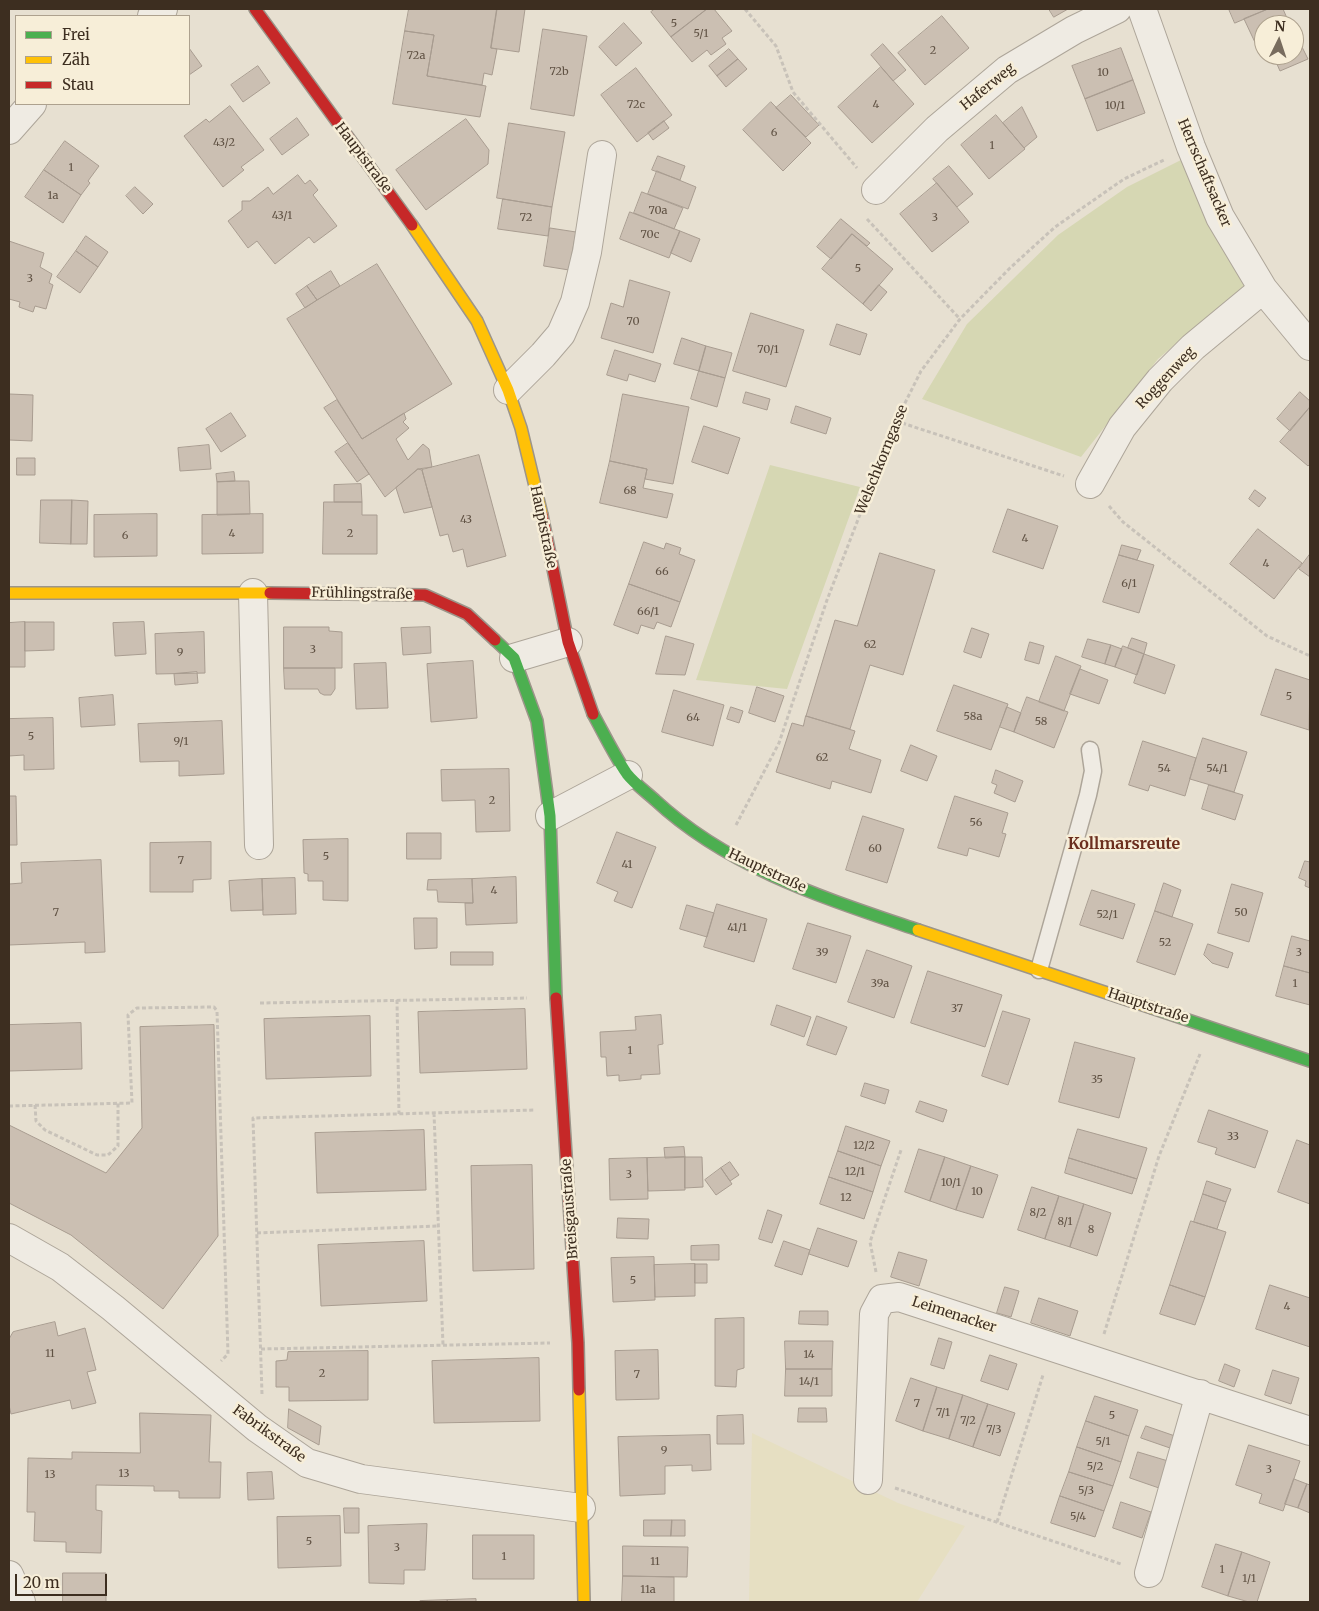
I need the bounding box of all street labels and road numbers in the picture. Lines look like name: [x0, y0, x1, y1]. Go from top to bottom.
street label: Haferweg: [957, 60, 1019, 114]
street label: Herrschaftsacker: [1174, 116, 1234, 230]
street label: Hauptstraße: [331, 119, 395, 197]
street label: Roggenweg: [1133, 344, 1199, 412]
street label: Welschkorngasse: [852, 403, 912, 517]
street label: Hauptstraße: [526, 484, 560, 570]
street label: Frühlingstraße: [311, 585, 413, 603]
street label: Hauptstraße: [725, 846, 809, 896]
street label: Hauptstraße: [1106, 985, 1190, 1027]
street label: Breisgaustraße: [558, 1158, 582, 1260]
street label: Leimenacker: [910, 1293, 998, 1337]
street label: Fabrikstraße: [229, 1402, 309, 1466]

